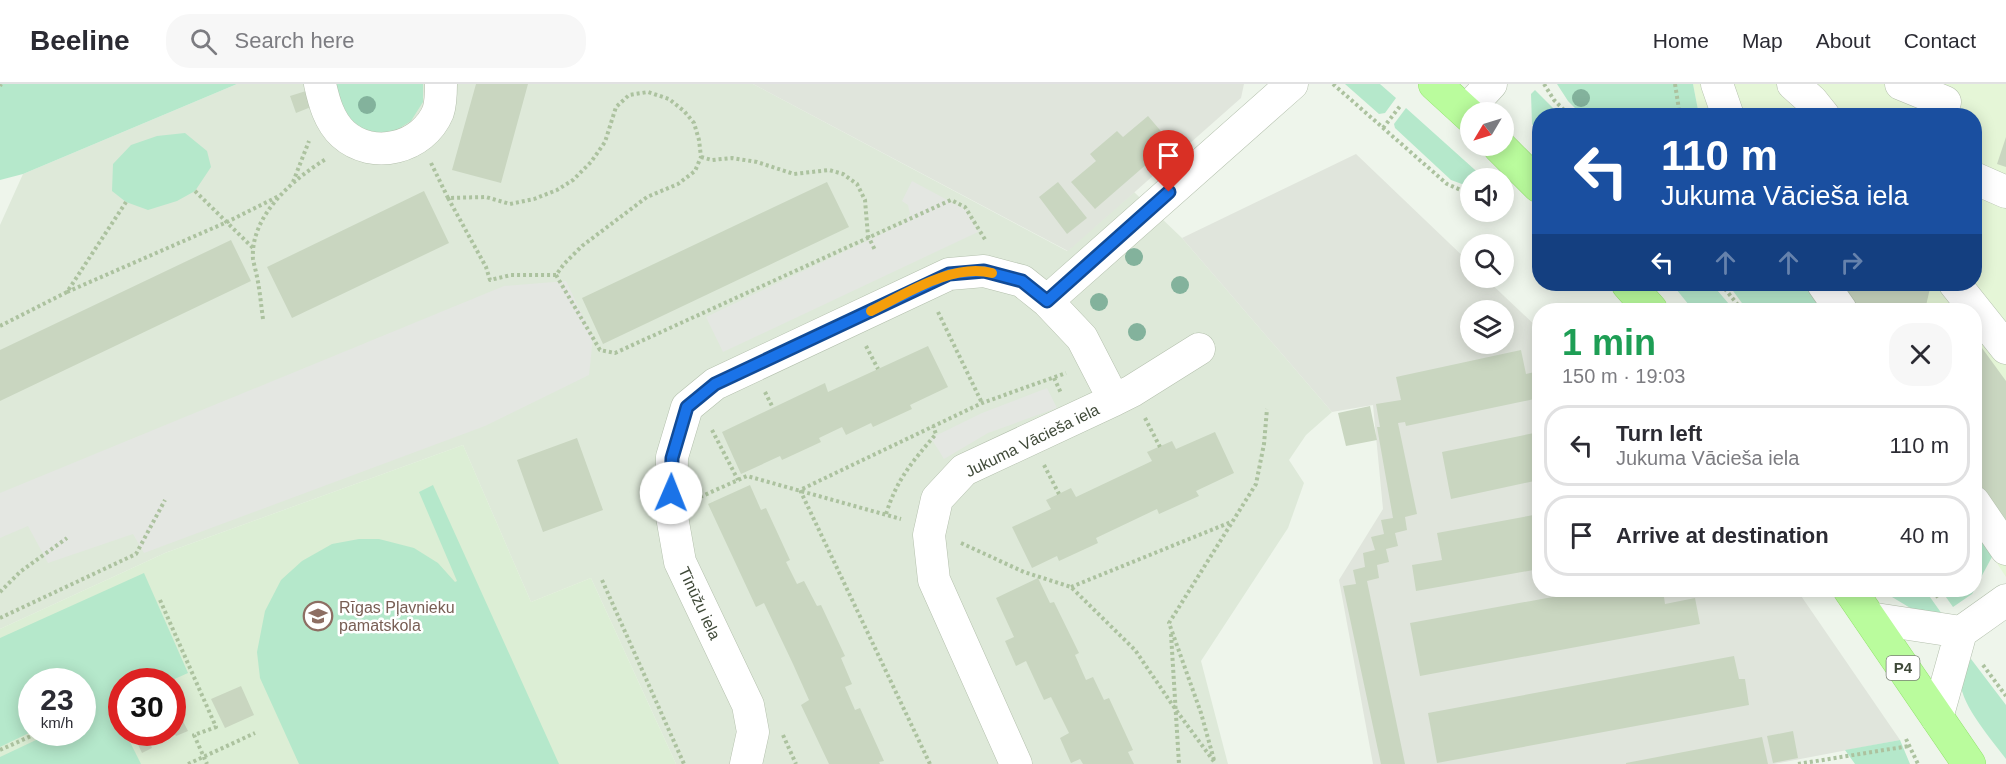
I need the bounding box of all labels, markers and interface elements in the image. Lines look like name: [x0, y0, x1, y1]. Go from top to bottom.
search box: [166, 14, 586, 68]
text: Beeline: [30, 25, 130, 56]
icon: search: [187, 25, 220, 58]
text: Search here: [235, 28, 354, 53]
text: Home: [1653, 29, 1709, 52]
text: Map: [1742, 29, 1783, 52]
text: About: [1816, 29, 1871, 52]
text: Contact: [1904, 29, 1976, 52]
north arrow: [1460, 102, 1514, 156]
map controls: [1460, 102, 1514, 354]
pin: [1143, 130, 1194, 192]
icon: left: [1562, 132, 1640, 210]
text: 110 m: [1661, 132, 1778, 179]
icon: arrive: [1152, 139, 1185, 172]
button: sound: [1460, 168, 1514, 222]
text: Jukuma Vācieša iela: [1661, 181, 1909, 211]
button: search: [1460, 234, 1514, 288]
icon: left: [1646, 246, 1679, 279]
icon: ahead: [1709, 246, 1742, 279]
icon: ahead: [1772, 246, 1805, 279]
icon: right: [1835, 246, 1868, 279]
button: layers: [1460, 300, 1514, 354]
text: 1 min: [1562, 322, 1656, 363]
button: close: [1889, 323, 1952, 386]
text: 150 m · 19:03: [1562, 365, 1685, 387]
street label: Jukuma Vācieša iela: [963, 401, 1102, 480]
text: Turn left: [1616, 421, 1702, 446]
icon: left: [1565, 429, 1598, 462]
text: 110 m: [1889, 433, 1949, 458]
text: Jukuma Vācieša iela: [1616, 447, 1799, 469]
position arrow: [639, 461, 703, 525]
icon: arrive: [1565, 519, 1598, 552]
text: Arrive at destination: [1616, 523, 1829, 548]
text: 40 m: [1900, 523, 1949, 548]
street label: Tīnūžu iela: [675, 564, 724, 642]
place label: Rīgas Pļavnieku pamatskola: [339, 599, 455, 634]
school or university icon: Rīgas Pļavnieku pamatskola: [302, 600, 334, 632]
road number: P4: [1886, 656, 1920, 680]
speed limit sign: 30: [108, 668, 186, 746]
text: 23: [40, 683, 74, 716]
text: km/h: [41, 714, 73, 731]

